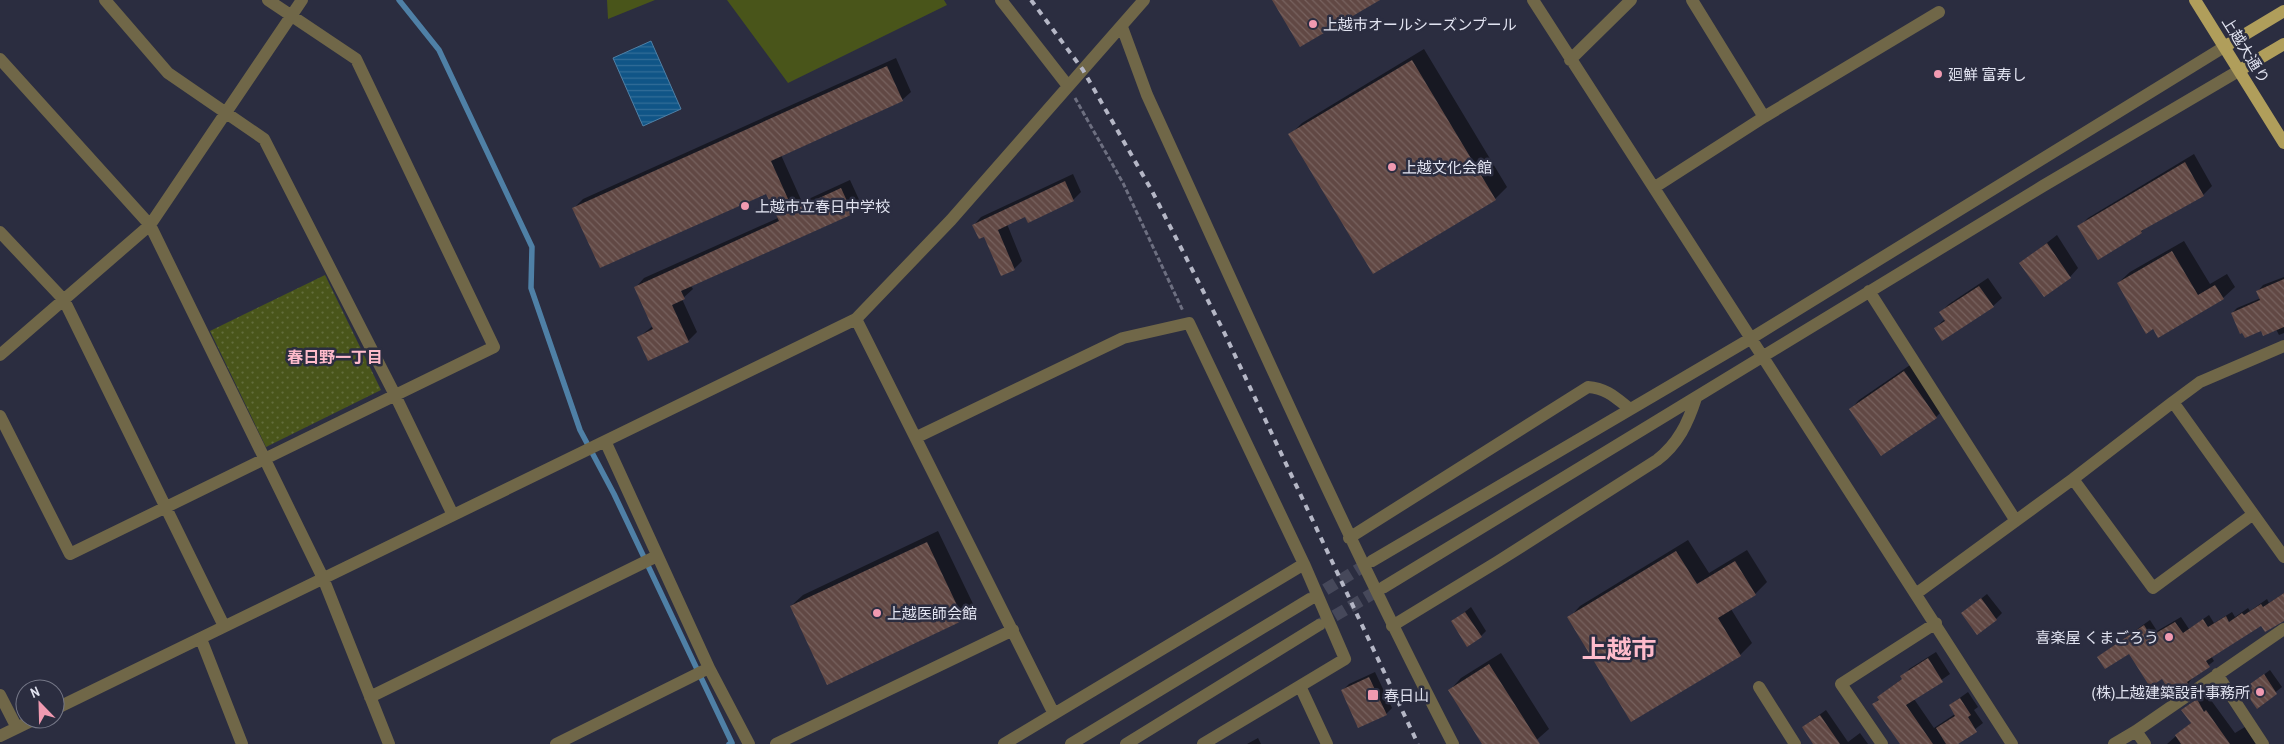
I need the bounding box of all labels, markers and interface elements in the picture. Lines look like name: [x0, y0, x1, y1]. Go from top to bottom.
street label: 上越大通り: [2217, 13, 2275, 87]
place label: 上越市オールシーズンプール: [1323, 14, 1517, 35]
marker: 上越市オールシーズンプール: [1307, 18, 1319, 30]
place label: 廻鮮 富寿し: [1948, 64, 2026, 85]
marker: 廻鮮 富寿し: [1932, 68, 1944, 80]
place label: 上越文化会館: [1402, 157, 1492, 178]
marker: 上越文化会館: [1386, 161, 1398, 173]
place label: 上越市立春日中学校: [755, 196, 890, 217]
marker: 上越市立春日中学校: [739, 200, 751, 212]
district label: 春日野一丁目: [287, 346, 383, 368]
place label: 上越医師会館: [887, 603, 977, 624]
marker: 上越医師会館: [871, 607, 883, 619]
place label: 喜楽屋 くまごろう: [2036, 627, 2159, 648]
marker: 喜楽屋 くまごろう: [2163, 631, 2175, 643]
district label: 上越市: [1581, 632, 1657, 666]
north arrow: [15, 679, 65, 729]
text: N: [28, 682, 42, 702]
place label: (株)上越建築設計事務所: [2092, 682, 2250, 703]
place label: 春日山: [1384, 685, 1429, 706]
marker: (株)上越建築設計事務所: [2254, 686, 2266, 698]
marker: 春日山: [1366, 688, 1380, 702]

